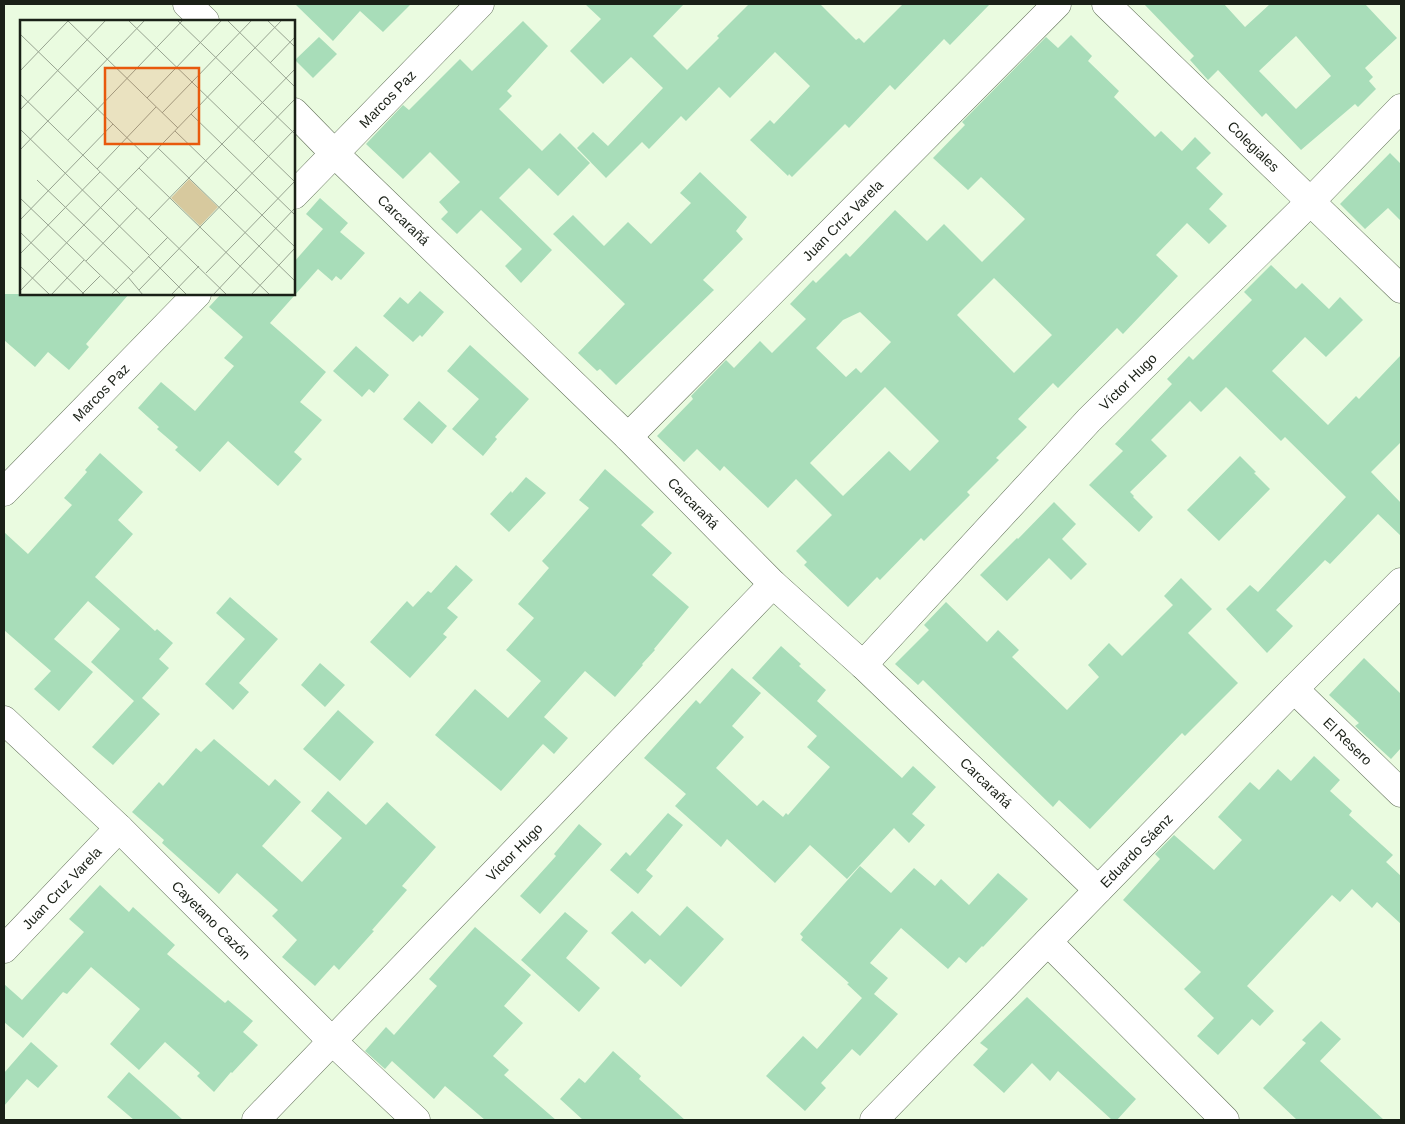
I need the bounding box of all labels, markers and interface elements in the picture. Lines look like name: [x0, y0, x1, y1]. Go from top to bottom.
inset map: [20, 20, 295, 295]
street label: Marcos Paz: [356, 67, 419, 131]
street label: Colegiales: [1224, 118, 1283, 175]
street label: Juan Cruz Varela: [799, 176, 886, 264]
street label: Carcarañá: [374, 192, 433, 249]
street label: Víctor Hugo: [1096, 350, 1160, 413]
street label: Marcos Paz: [69, 360, 133, 425]
street label: Carcarañá: [665, 474, 722, 532]
street label: El Resero: [1320, 714, 1376, 769]
street label: Carcarañá: [957, 754, 1015, 811]
street label: Eduardo Sáenz: [1097, 811, 1176, 891]
street label: Víctor Hugo: [483, 820, 546, 884]
street label: Juan Cruz Varela: [19, 844, 105, 932]
street label: Cayetano Cazón: [169, 878, 254, 963]

